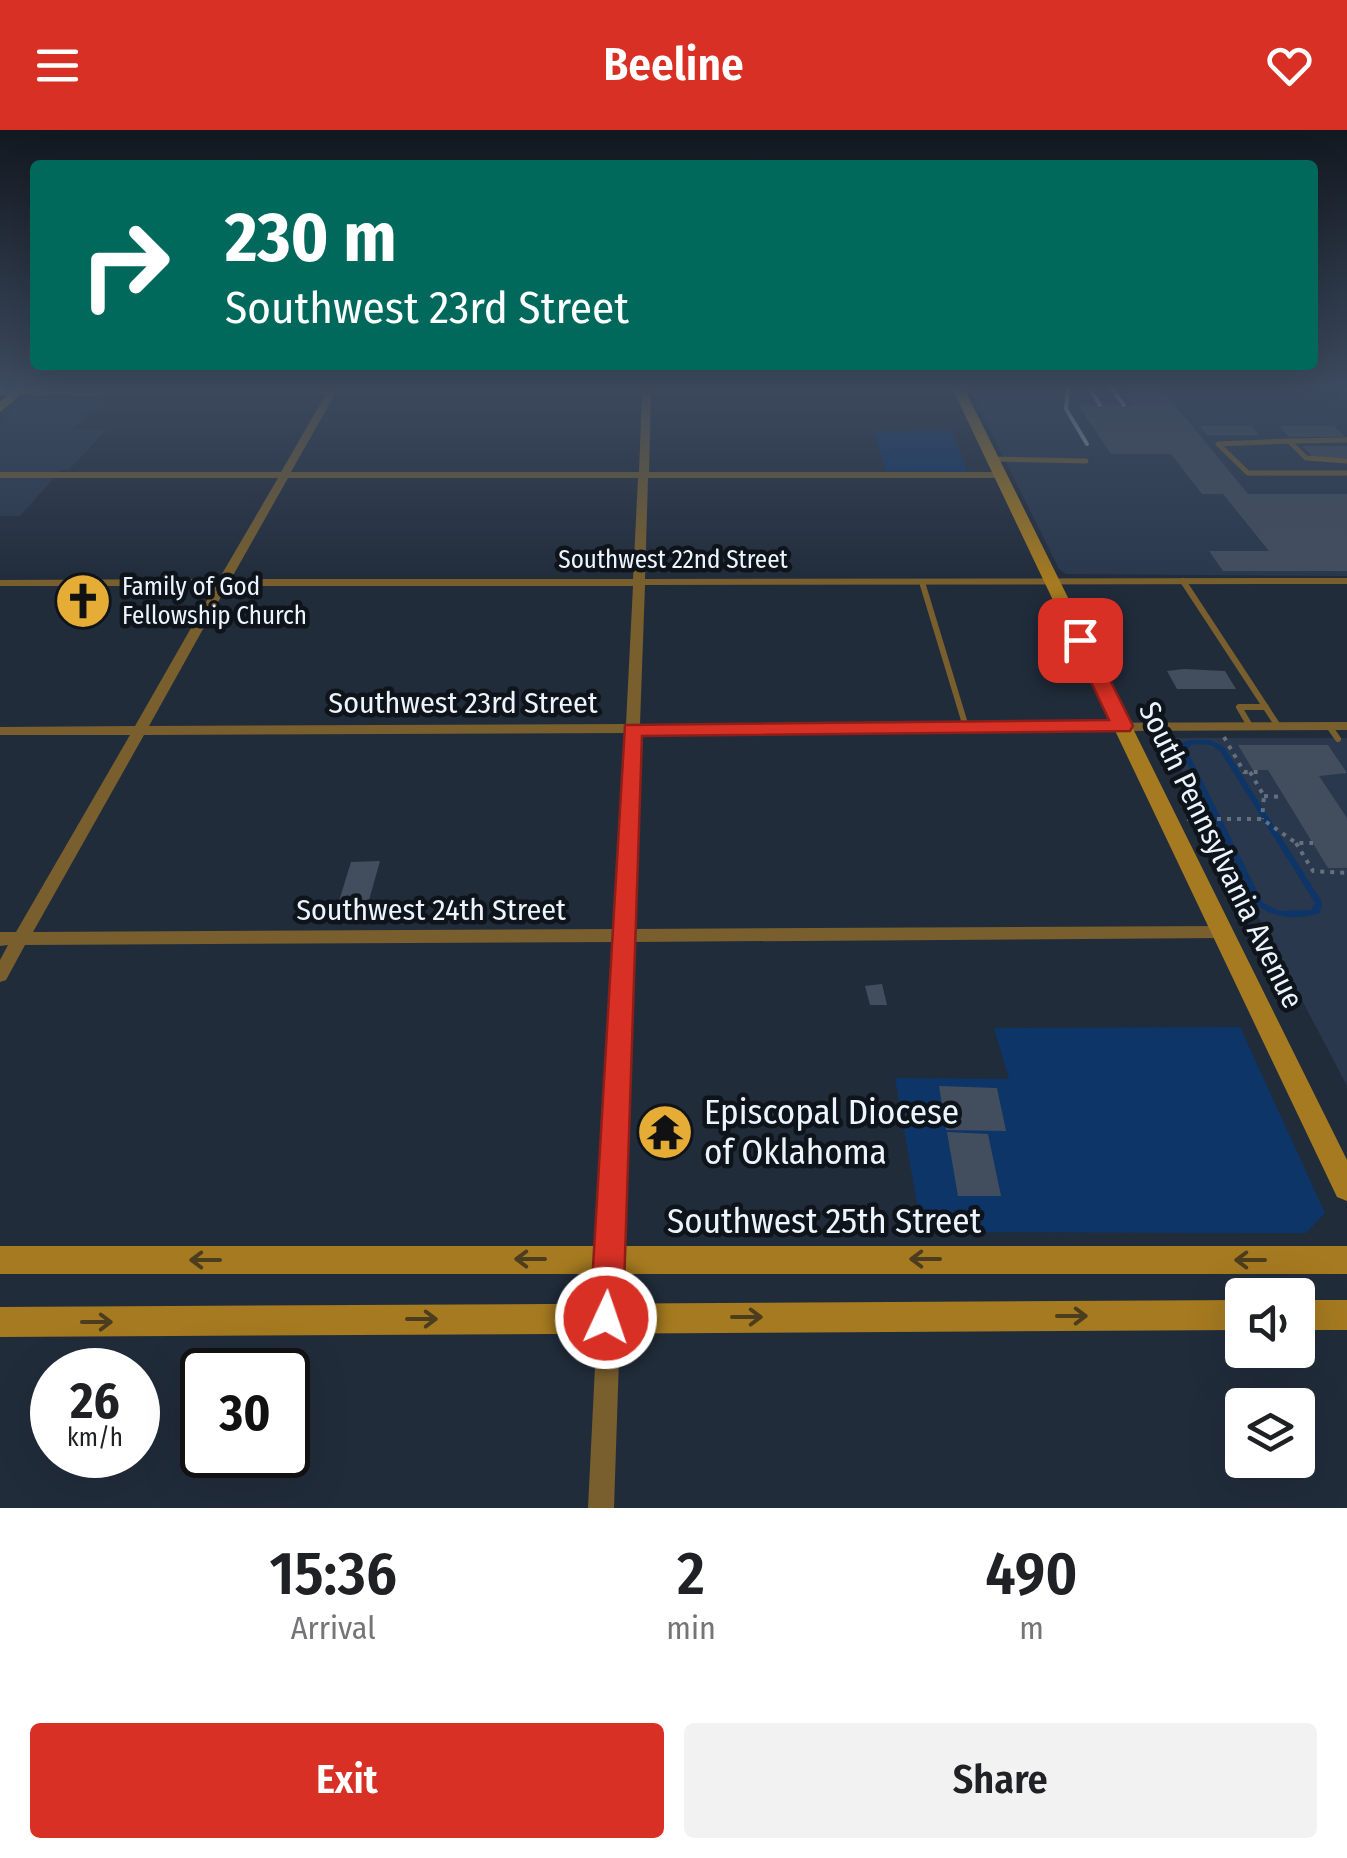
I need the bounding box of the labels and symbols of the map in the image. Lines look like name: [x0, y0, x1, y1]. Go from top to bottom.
street label: Southwest 22nd Street: [558, 545, 789, 575]
church icon: Family of God Fellowship Church: [53, 571, 113, 631]
place label: Family of God Fellowship Church: [122, 572, 307, 631]
pin: [1038, 598, 1123, 683]
street label: Southwest 23rd Street: [328, 685, 598, 721]
street label: South Pennsylvania Avenue: [1131, 696, 1311, 1014]
street label: Southwest 24th Street: [296, 892, 566, 928]
place label: Episcopal Diocese of Oklahoma: [704, 1091, 959, 1173]
temple icon: Episcopal Diocese of Oklahoma: [635, 1102, 695, 1162]
street label: Southwest 25th Street: [667, 1200, 982, 1242]
one-way arrow: [189, 1250, 222, 1270]
one-way arrow: [514, 1250, 546, 1268]
one-way arrow: [909, 1250, 942, 1268]
one-way arrow: [1234, 1250, 1266, 1270]
position arrow: [554, 1266, 658, 1370]
one-way arrow: [1056, 1306, 1088, 1326]
one-way arrow: [730, 1308, 763, 1326]
one-way arrow: [406, 1310, 438, 1328]
one-way arrow: [81, 1312, 113, 1331]
speed limit sign: 30: [180, 1348, 310, 1478]

